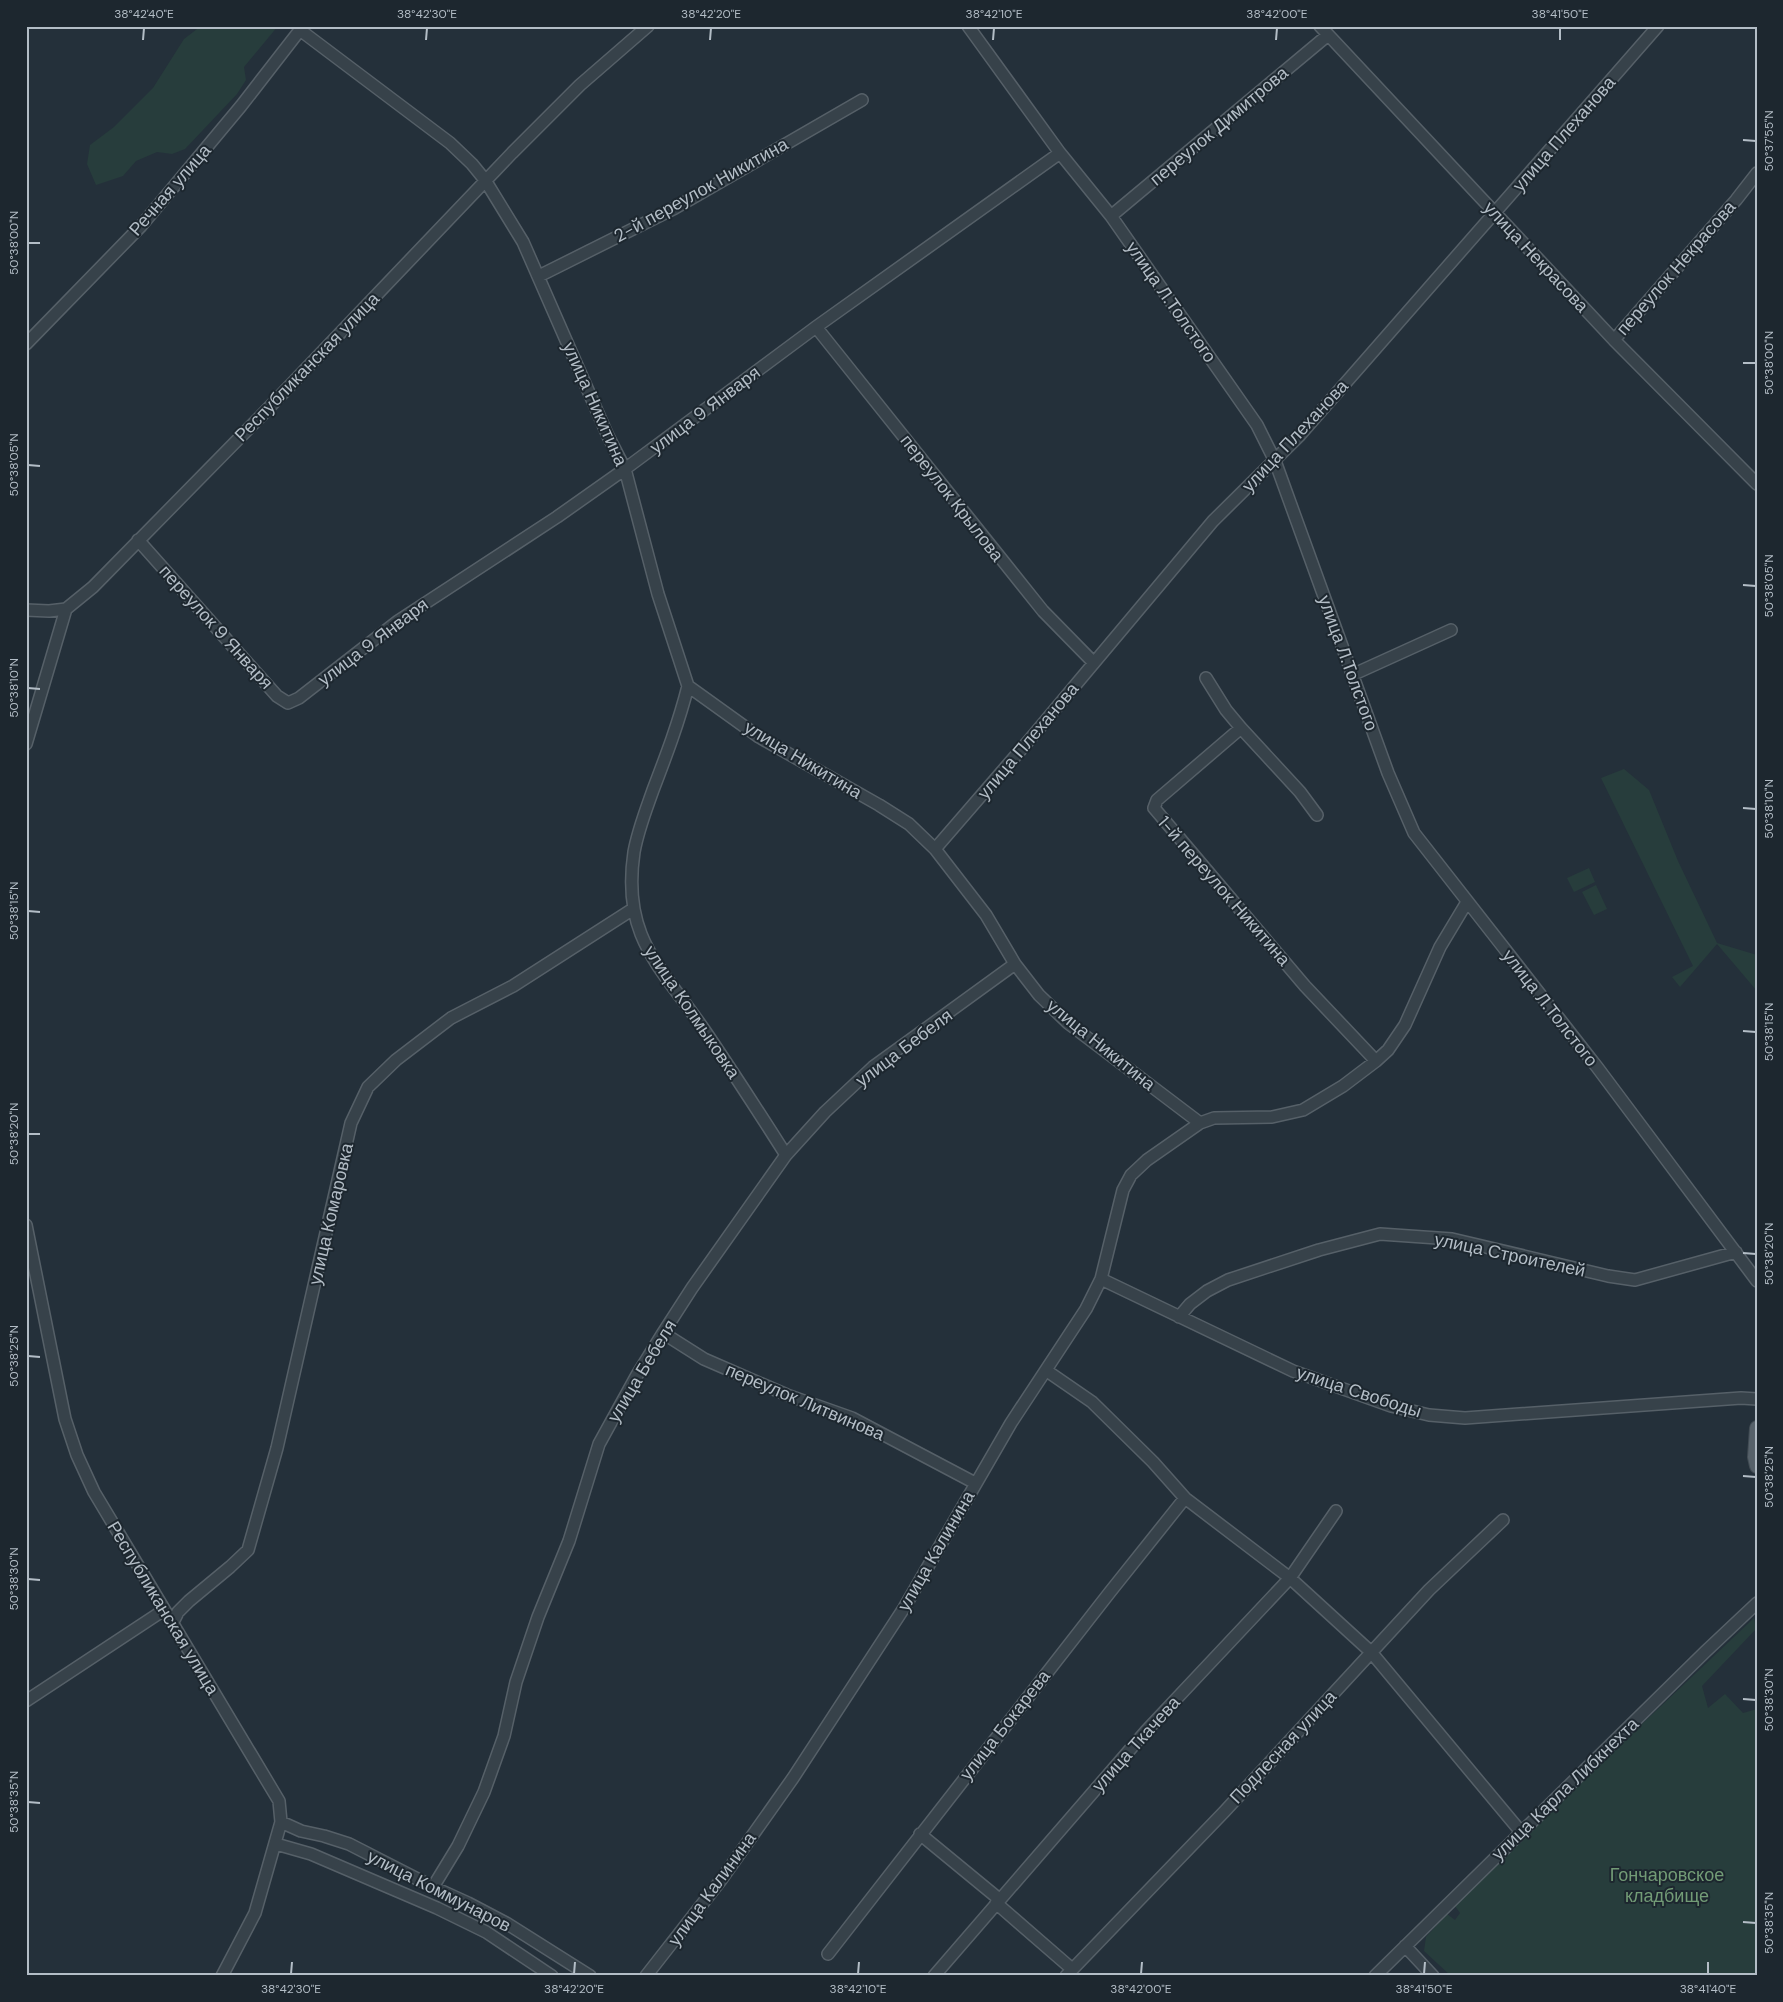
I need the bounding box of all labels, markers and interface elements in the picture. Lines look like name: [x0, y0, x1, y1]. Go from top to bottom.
text: 38°42'40"E: [114, 6, 174, 22]
text: 38°42'30"E: [397, 6, 457, 22]
text: 38°42'20"E: [681, 6, 741, 22]
text: 38°42'10"E: [966, 6, 1023, 22]
text: 38°42'00"E: [1246, 6, 1308, 22]
text: 38°41'50"E: [1532, 6, 1589, 22]
street label: переулок Димитрова: [1145, 60, 1294, 191]
street label: улица Плеханова: [1507, 70, 1621, 197]
text: 50°37'55"N: [1761, 110, 1777, 172]
street label: 2-й переулок Никитина: [610, 132, 793, 248]
street label: Речная улица: [124, 138, 217, 241]
street label: переулок Некрасова: [1611, 195, 1742, 340]
street label: улица Некрасова: [1478, 196, 1594, 318]
text: 50°38'00"N: [6, 211, 22, 275]
street label: улица Л.Толстого: [1120, 237, 1222, 367]
street label: Республиканская улица: [229, 286, 385, 447]
text: 50°38'00"N: [1761, 331, 1777, 395]
street label: улица Никитина: [557, 338, 634, 471]
street label: улица 9 Января: [645, 361, 765, 459]
street label: улица Плеханова: [1237, 374, 1354, 497]
street label: переулок Крылова: [895, 430, 1010, 567]
text: 50°38'05"N: [6, 433, 22, 497]
text: 50°38'05"N: [1761, 554, 1777, 618]
street label: переулок 9 Января: [154, 560, 278, 694]
street label: улица Л.Толстого: [1312, 592, 1384, 734]
street label: улица 9 Января: [313, 593, 433, 691]
text: 50°38'10"N: [6, 658, 22, 718]
street label: улица Плеханова: [972, 677, 1085, 804]
street label: улица Никитина: [740, 715, 867, 805]
text: 50°38'10"N: [1761, 779, 1777, 839]
street label: 1-й переулок Никитина: [1152, 811, 1296, 972]
text: 50°38'15"N: [6, 882, 22, 940]
street label: улица Колмыковка: [638, 941, 746, 1084]
street label: улица Л.Толстого: [1497, 944, 1603, 1072]
street label: улица Никитина: [1042, 994, 1161, 1097]
text: 50°38'15"N: [1761, 1003, 1777, 1061]
street label: улица Бебеля: [851, 1004, 957, 1092]
text: 50°38'20"N: [6, 1103, 22, 1165]
street label: улица Комаровка: [303, 1140, 359, 1287]
text: 50°38'20"N: [1761, 1223, 1777, 1285]
street label: улица Строителей: [1432, 1227, 1588, 1283]
street label: улица Бебеля: [602, 1315, 682, 1427]
text: 50°38'25"N: [6, 1325, 22, 1387]
street label: переулок Литвинова: [722, 1358, 889, 1447]
street label: улица Свободы: [1293, 1360, 1425, 1424]
text: 50°38'25"N: [1761, 1446, 1777, 1508]
street label: улица Калинина: [892, 1486, 981, 1616]
street label: Республиканская улица: [102, 1517, 225, 1700]
text: 50°38'30"N: [6, 1547, 22, 1611]
street label: улица Бокарева: [954, 1664, 1056, 1785]
text: 50°38'30"N: [1761, 1668, 1777, 1732]
street label: Подлесная улица: [1224, 1685, 1342, 1809]
street label: улица Ткачева: [1087, 1690, 1186, 1797]
street label: улица Карла Либкнехта: [1486, 1712, 1645, 1866]
text: 50°38'35"N: [6, 1771, 22, 1833]
street label: улица Калинина: [663, 1826, 762, 1951]
street label: улица Коммунаров: [363, 1844, 515, 1938]
park label: Гончаровское кладбище: [1610, 1863, 1724, 1908]
text: 50°38'35"N: [1761, 1892, 1777, 1954]
text: 38°42'30"E: [261, 1981, 321, 1997]
text: 38°42'20"E: [544, 1981, 604, 1997]
text: 38°42'10"E: [830, 1981, 887, 1997]
text: 38°42'00"E: [1110, 1981, 1172, 1997]
text: 38°41'50"E: [1396, 1981, 1453, 1997]
text: 38°41'40"E: [1680, 1981, 1736, 1997]

